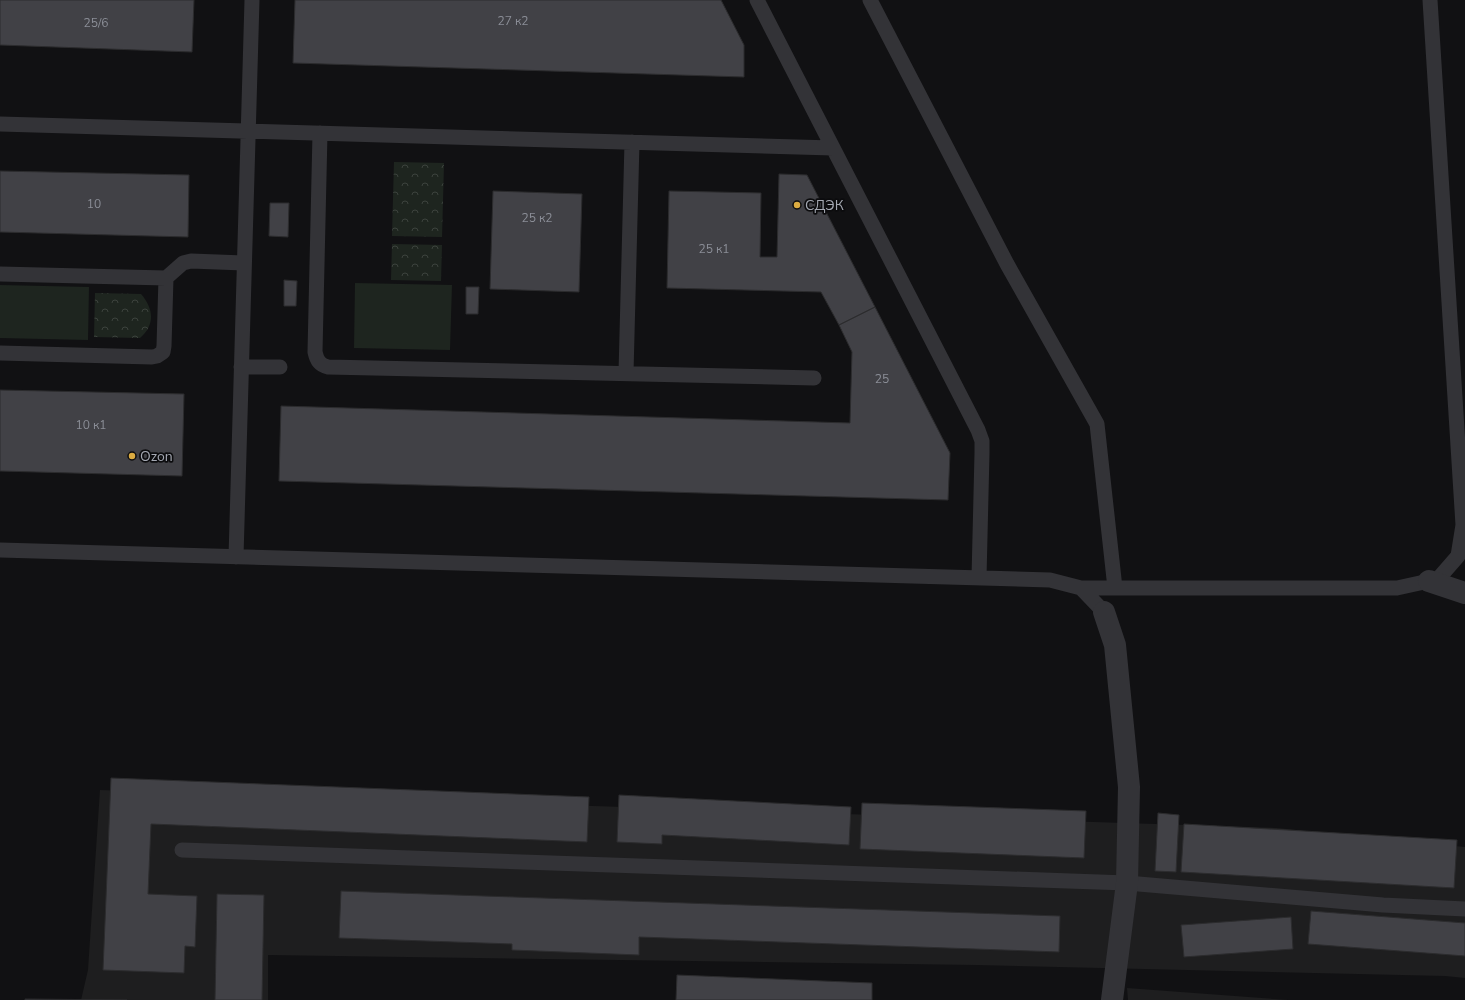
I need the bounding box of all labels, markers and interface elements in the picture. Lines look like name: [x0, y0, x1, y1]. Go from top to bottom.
house number: 27 к2: [498, 13, 529, 29]
house number: 25/6: [84, 15, 109, 31]
house number: 10: [87, 196, 101, 212]
place label: СДЭК: [805, 196, 844, 215]
marker: СДЭК: [792, 200, 802, 210]
house number: 25 к2: [522, 210, 553, 226]
house number: 25 к1: [699, 241, 730, 257]
house number: 25: [875, 371, 889, 387]
house number: 10 к1: [76, 417, 107, 433]
place label: Ozon: [140, 447, 173, 466]
marker: Ozon: [127, 451, 137, 461]

